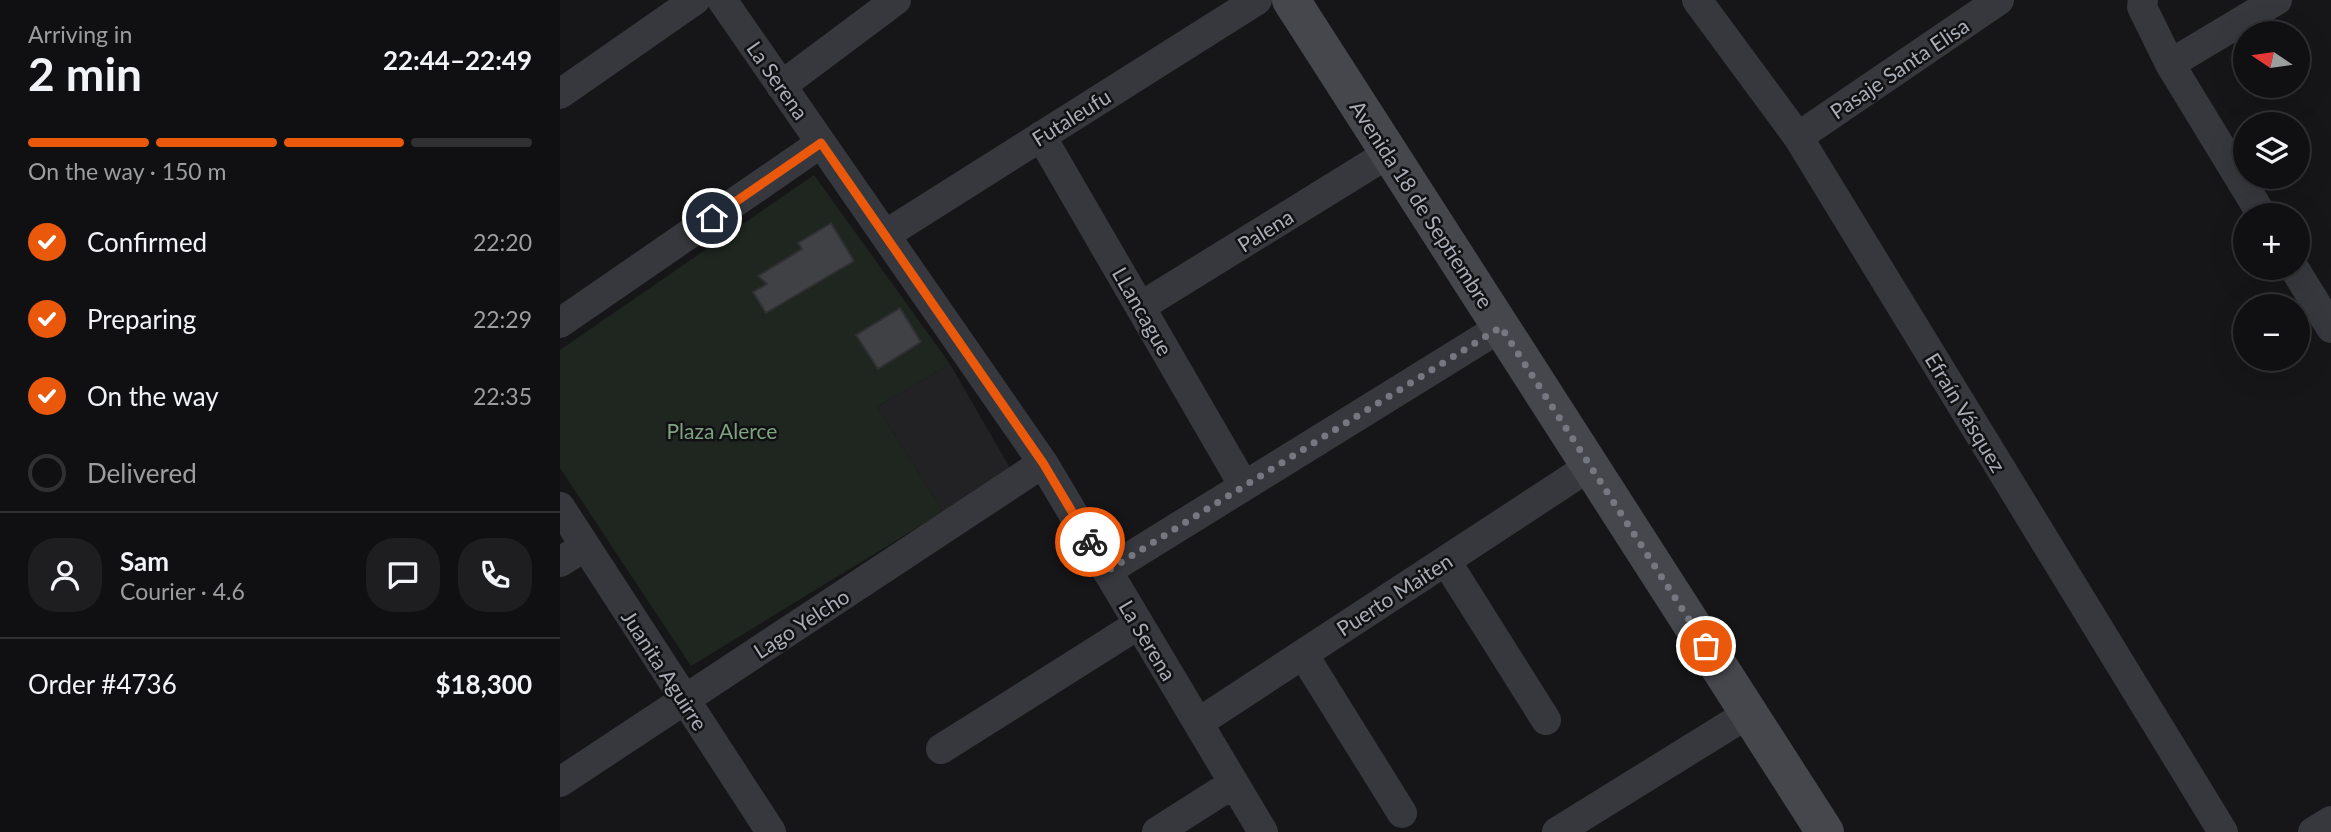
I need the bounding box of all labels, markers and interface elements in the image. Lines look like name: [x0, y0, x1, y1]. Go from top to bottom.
street label: Pasaje Santa Elisa: [1825, 12, 1973, 124]
text: Arriving in: [28, 20, 132, 48]
north arrow: [2233, 21, 2310, 98]
map controls: [2233, 21, 2310, 371]
street label: La Serena: [742, 36, 814, 124]
text: 22:44–22:49: [383, 44, 532, 76]
text: 2 min: [28, 46, 142, 101]
street label: Futaleufu: [1027, 83, 1115, 151]
street label: Avenida 18 de Septiembre: [1345, 95, 1499, 313]
button: layers: [2233, 112, 2310, 189]
text: On the way · 150 m: [28, 157, 227, 185]
pin: [682, 188, 742, 248]
icon: home: [693, 199, 731, 237]
street label: Palena: [1233, 203, 1297, 257]
button: +: [2233, 203, 2310, 280]
icon: check: [28, 223, 66, 261]
text: Confirmed: [87, 226, 207, 258]
text: 22:20: [473, 228, 532, 256]
street label: LLancague: [1108, 262, 1178, 360]
button: −: [2233, 294, 2310, 371]
icon: check: [28, 300, 66, 338]
text: Preparing: [87, 303, 196, 335]
text: 22:29: [473, 305, 532, 333]
street label: Efraín Vásquez: [1921, 348, 2011, 476]
icon: check: [28, 377, 66, 415]
text: On the way: [87, 380, 219, 412]
text: 22:35: [473, 382, 532, 410]
park label: Plaza Alerce: [667, 418, 777, 443]
text: Delivered: [87, 457, 197, 489]
courier: [1055, 507, 1125, 577]
icon: bike: [1071, 523, 1109, 561]
button: person: [28, 538, 102, 612]
button: chat: [366, 538, 440, 612]
button: phone: [458, 538, 532, 612]
text: Sam: [120, 545, 169, 577]
street label: Puerto Maiten: [1332, 547, 1456, 641]
text: Courier · 4.6: [120, 577, 245, 605]
street label: Lago Yelcho: [749, 583, 854, 663]
street label: La Serena: [1114, 595, 1182, 685]
street label: Juanita Aguirre: [617, 605, 713, 735]
pin: [1676, 616, 1736, 676]
icon: bag: [1687, 627, 1725, 665]
text: Order #4736: [28, 668, 177, 700]
text: $18,300: [435, 668, 532, 700]

